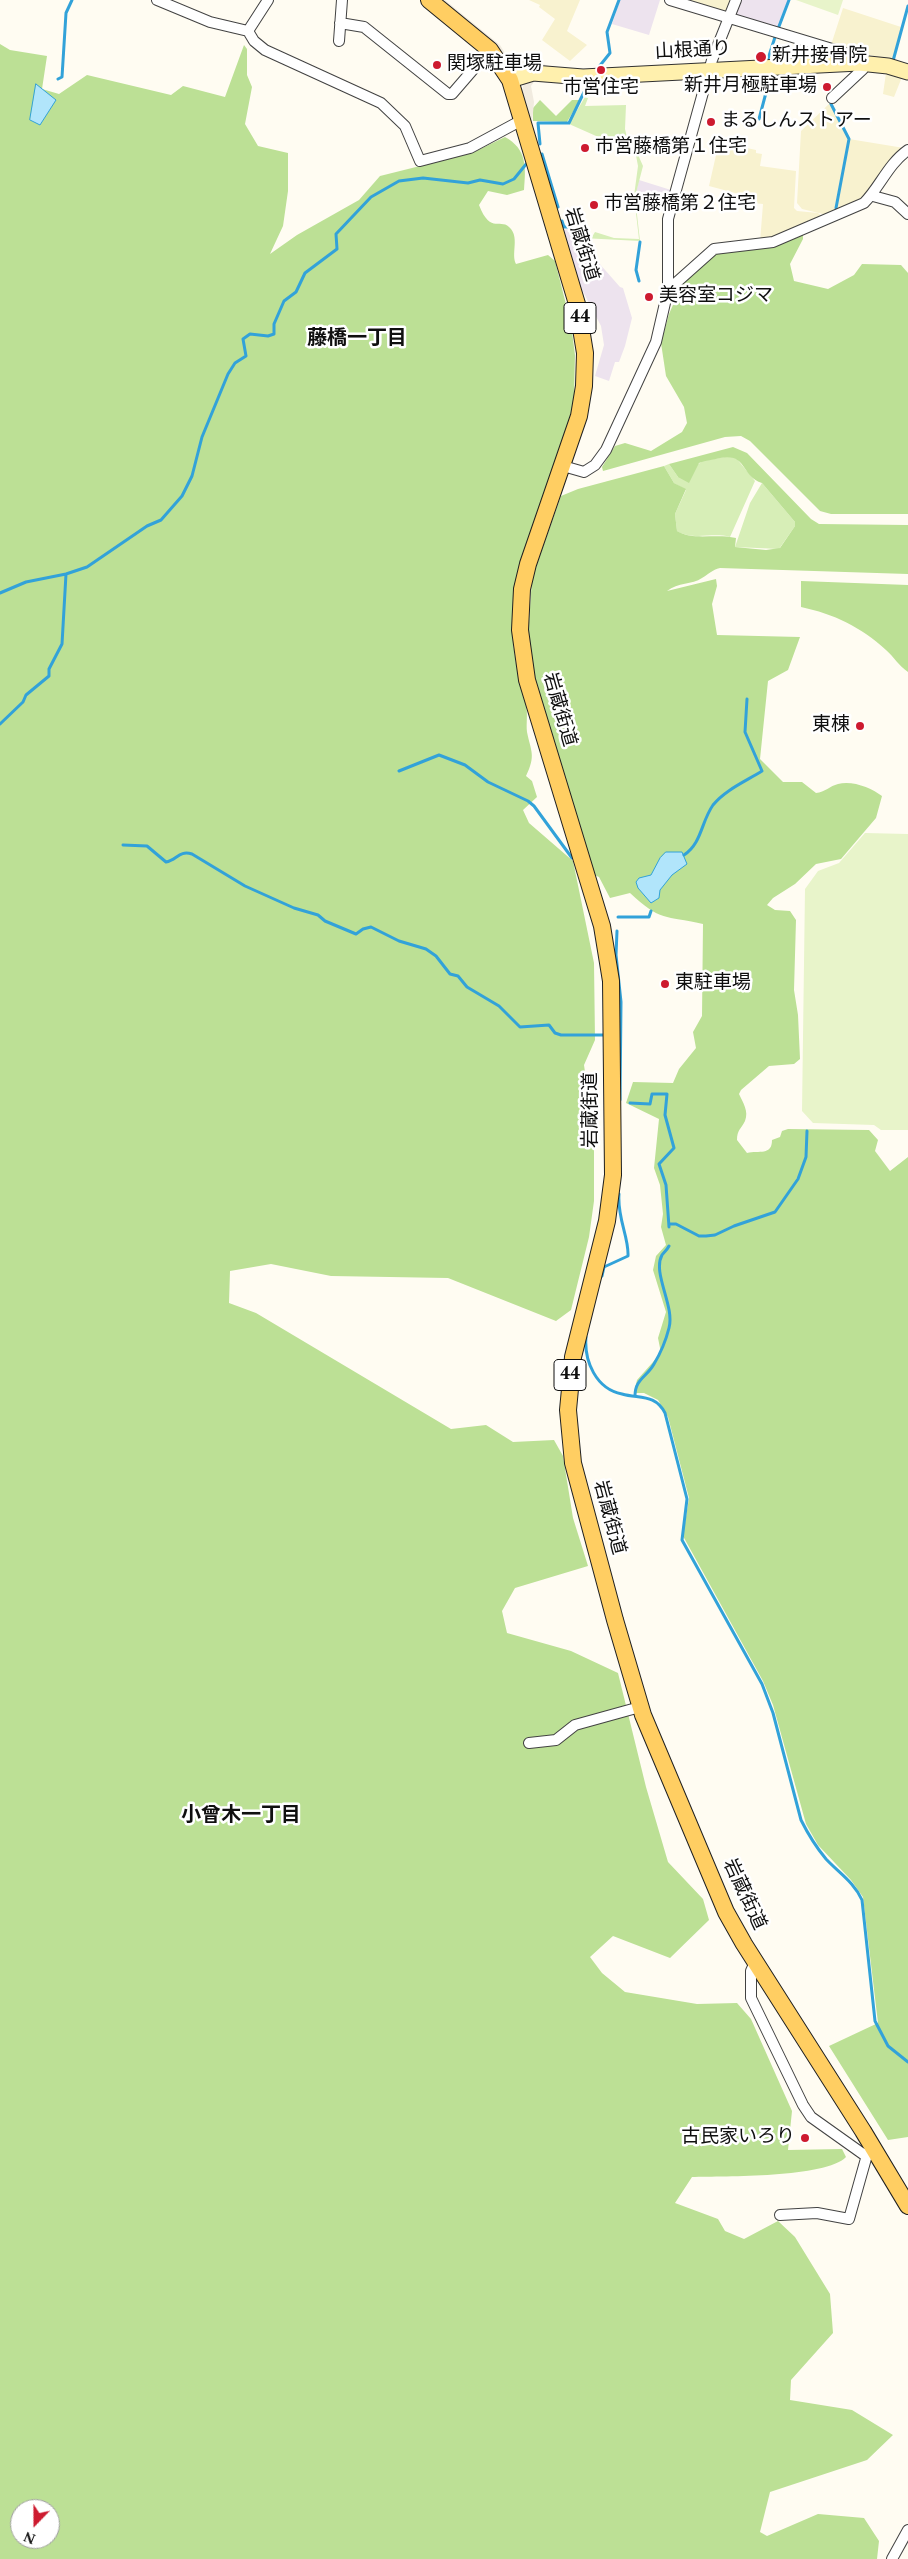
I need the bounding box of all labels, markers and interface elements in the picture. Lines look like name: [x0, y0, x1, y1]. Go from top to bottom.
street label: 山根通り: [654, 39, 732, 65]
place label: 新井接骨院: [772, 46, 867, 68]
marker: 新井接骨院: [754, 50, 768, 64]
place label: 関塚駐車場: [447, 54, 542, 76]
marker: 関塚駐車場: [431, 59, 443, 71]
marker: 市営住宅: [595, 64, 607, 76]
place label: 新井月極駐車場: [684, 76, 817, 98]
place label: 市営住宅: [563, 78, 639, 100]
marker: 新井月極駐車場: [821, 81, 833, 93]
place label: まるしんストアー: [721, 111, 872, 133]
marker: まるしんストアー: [705, 116, 717, 128]
place label: 市営藤橋第１住宅: [595, 137, 747, 159]
marker: 市営藤橋第１住宅: [579, 142, 591, 154]
place label: 市営藤橋第２住宅: [604, 194, 756, 216]
marker: 市営藤橋第２住宅: [588, 199, 600, 211]
street label: 岩蔵街道: [558, 205, 602, 285]
place label: 美容室コジマ: [659, 286, 773, 308]
marker: 美容室コジマ: [643, 291, 655, 303]
road number: 44: [564, 302, 596, 334]
district label: 藤橋一丁目: [307, 328, 407, 352]
street label: 岩蔵街道: [537, 670, 579, 750]
place label: 東棟: [812, 715, 850, 737]
marker: 東棟: [854, 720, 866, 732]
place label: 東駐車場: [675, 973, 751, 995]
marker: 東駐車場: [659, 978, 671, 990]
street label: 岩蔵街道: [581, 1072, 603, 1148]
road number: 44: [554, 1360, 586, 1390]
street label: 岩蔵街道: [587, 1478, 629, 1558]
district label: 小曾木一丁目: [181, 1805, 301, 1829]
street label: 岩蔵街道: [717, 1856, 769, 1934]
place label: 古民家いろり: [681, 2127, 795, 2149]
marker: 古民家いろり: [799, 2132, 811, 2144]
north arrow: [10, 2499, 60, 2549]
text: N: [20, 2526, 39, 2549]

